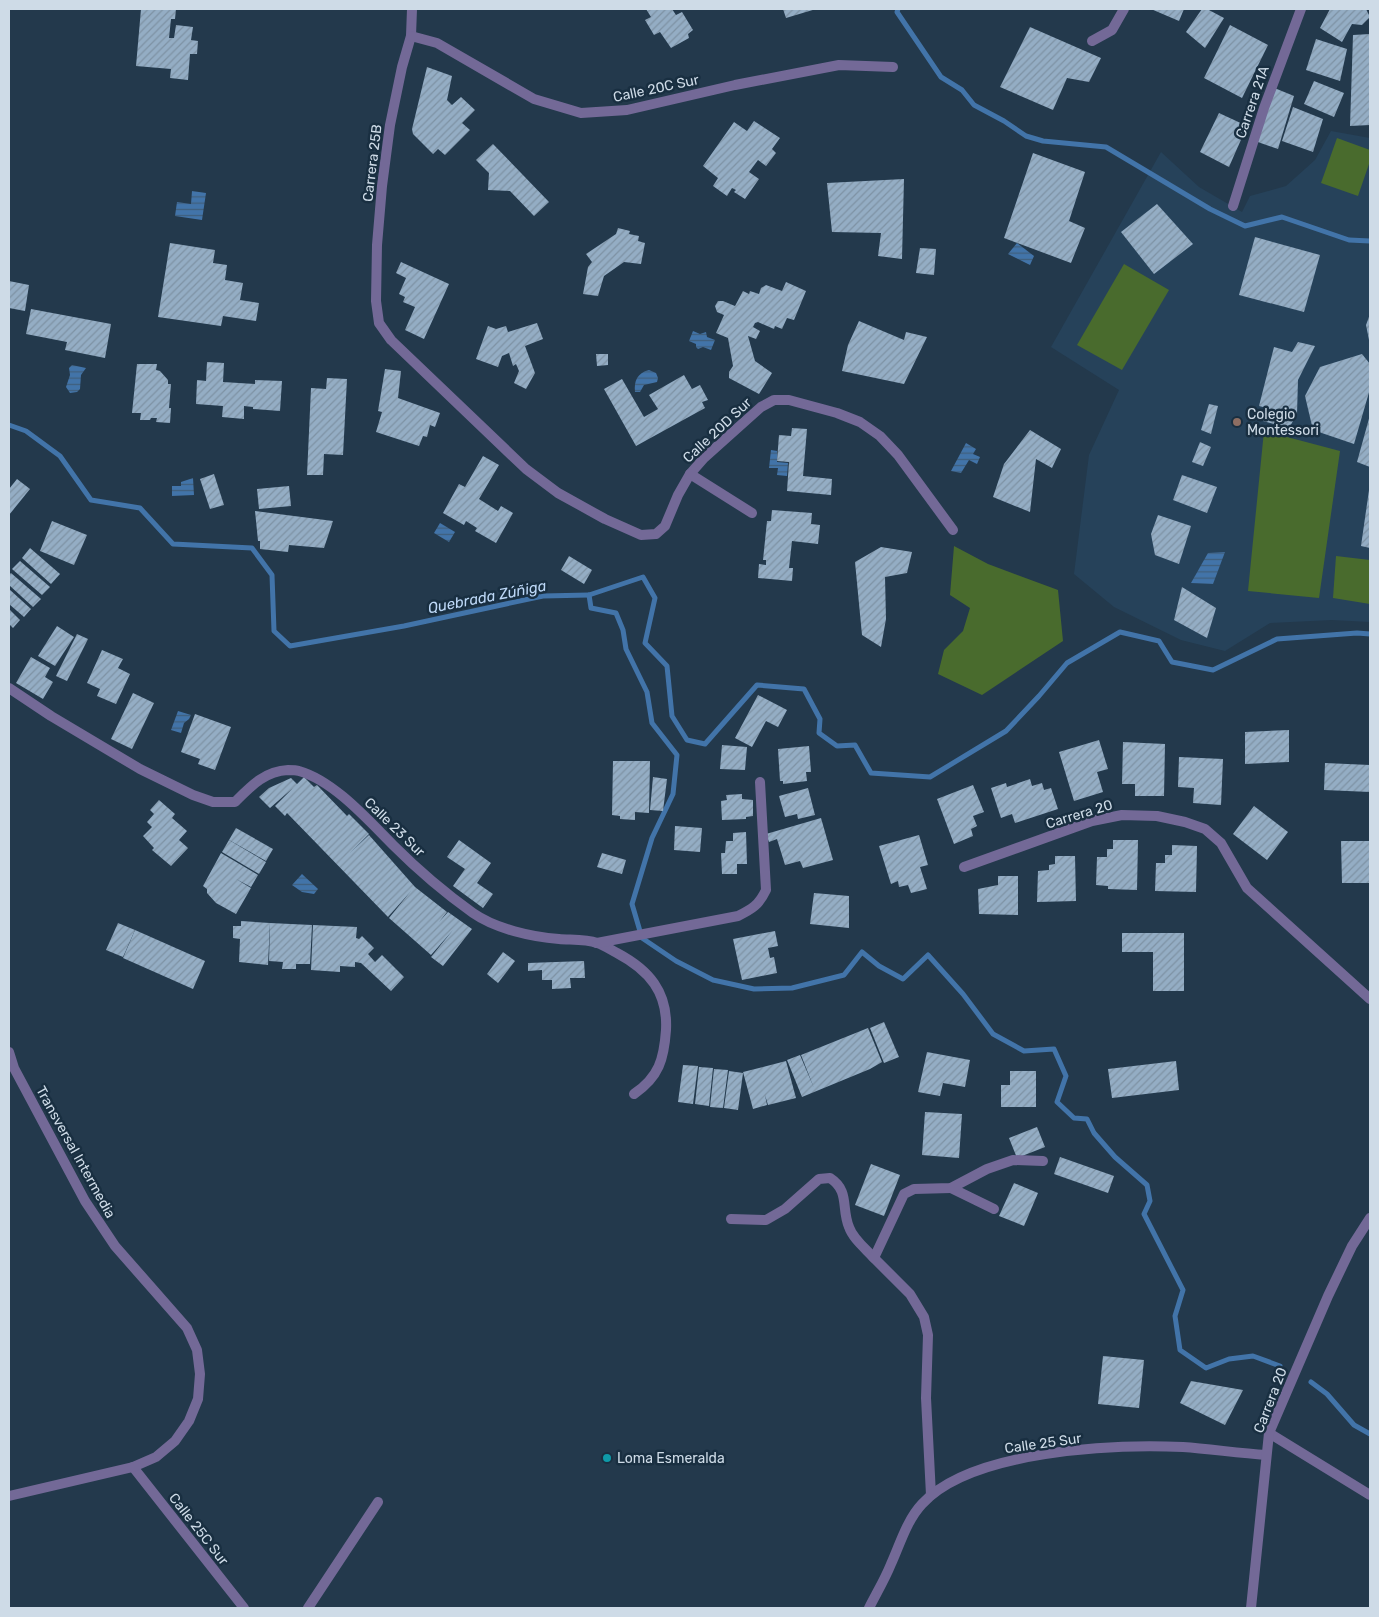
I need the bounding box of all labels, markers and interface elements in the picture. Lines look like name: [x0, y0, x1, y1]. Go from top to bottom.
street label: Carrera 21A: [1232, 63, 1273, 141]
street label: Calle 20C Sur: [612, 71, 701, 106]
street label: Carrera 25B: [359, 123, 386, 203]
street label: Calle 20D Sur: [679, 394, 756, 467]
place label: Colegio Montessori: [1247, 406, 1319, 439]
marker: Colegio Montessori: [1231, 416, 1243, 428]
water label: Quebrada Zúñiga: [426, 577, 548, 617]
street label: Calle 23 Sur: [361, 794, 429, 861]
street label: Carrera 20: [1044, 796, 1115, 833]
street label: Transversal Intermedia: [32, 1083, 119, 1221]
street label: Carrera 20: [1250, 1365, 1291, 1435]
street label: Calle 25 Sur: [1003, 1430, 1083, 1457]
place label: Loma Esmeralda: [617, 1450, 725, 1467]
marker: Loma Esmeralda: [601, 1452, 613, 1464]
street label: Calle 25C Sur: [165, 1490, 232, 1569]

